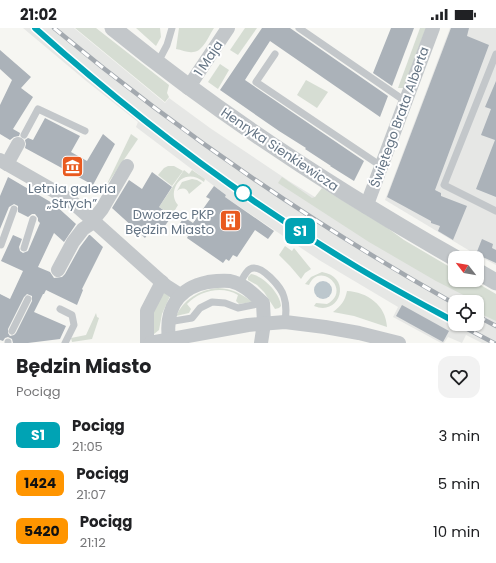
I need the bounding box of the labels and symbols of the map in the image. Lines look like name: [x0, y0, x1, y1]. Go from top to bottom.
street label: 1 Maja: [189, 37, 227, 80]
street label: Świętego Brata Alberta: [365, 44, 434, 190]
street label: Henryka Sienkiewicza: [217, 103, 342, 196]
museum icon: Letnia galeria „Strych”: [59, 153, 85, 179]
place label: Letnia galeria „Strych”: [28, 179, 116, 213]
unlabelled marker: [234, 184, 252, 202]
place label: Dworzec PKP Będzin Miasto: [125, 205, 214, 239]
building icon: Dworzec PKP Będzin Miasto: [217, 208, 243, 234]
line badge: S1: [282, 218, 318, 244]
north arrow: [448, 251, 484, 287]

